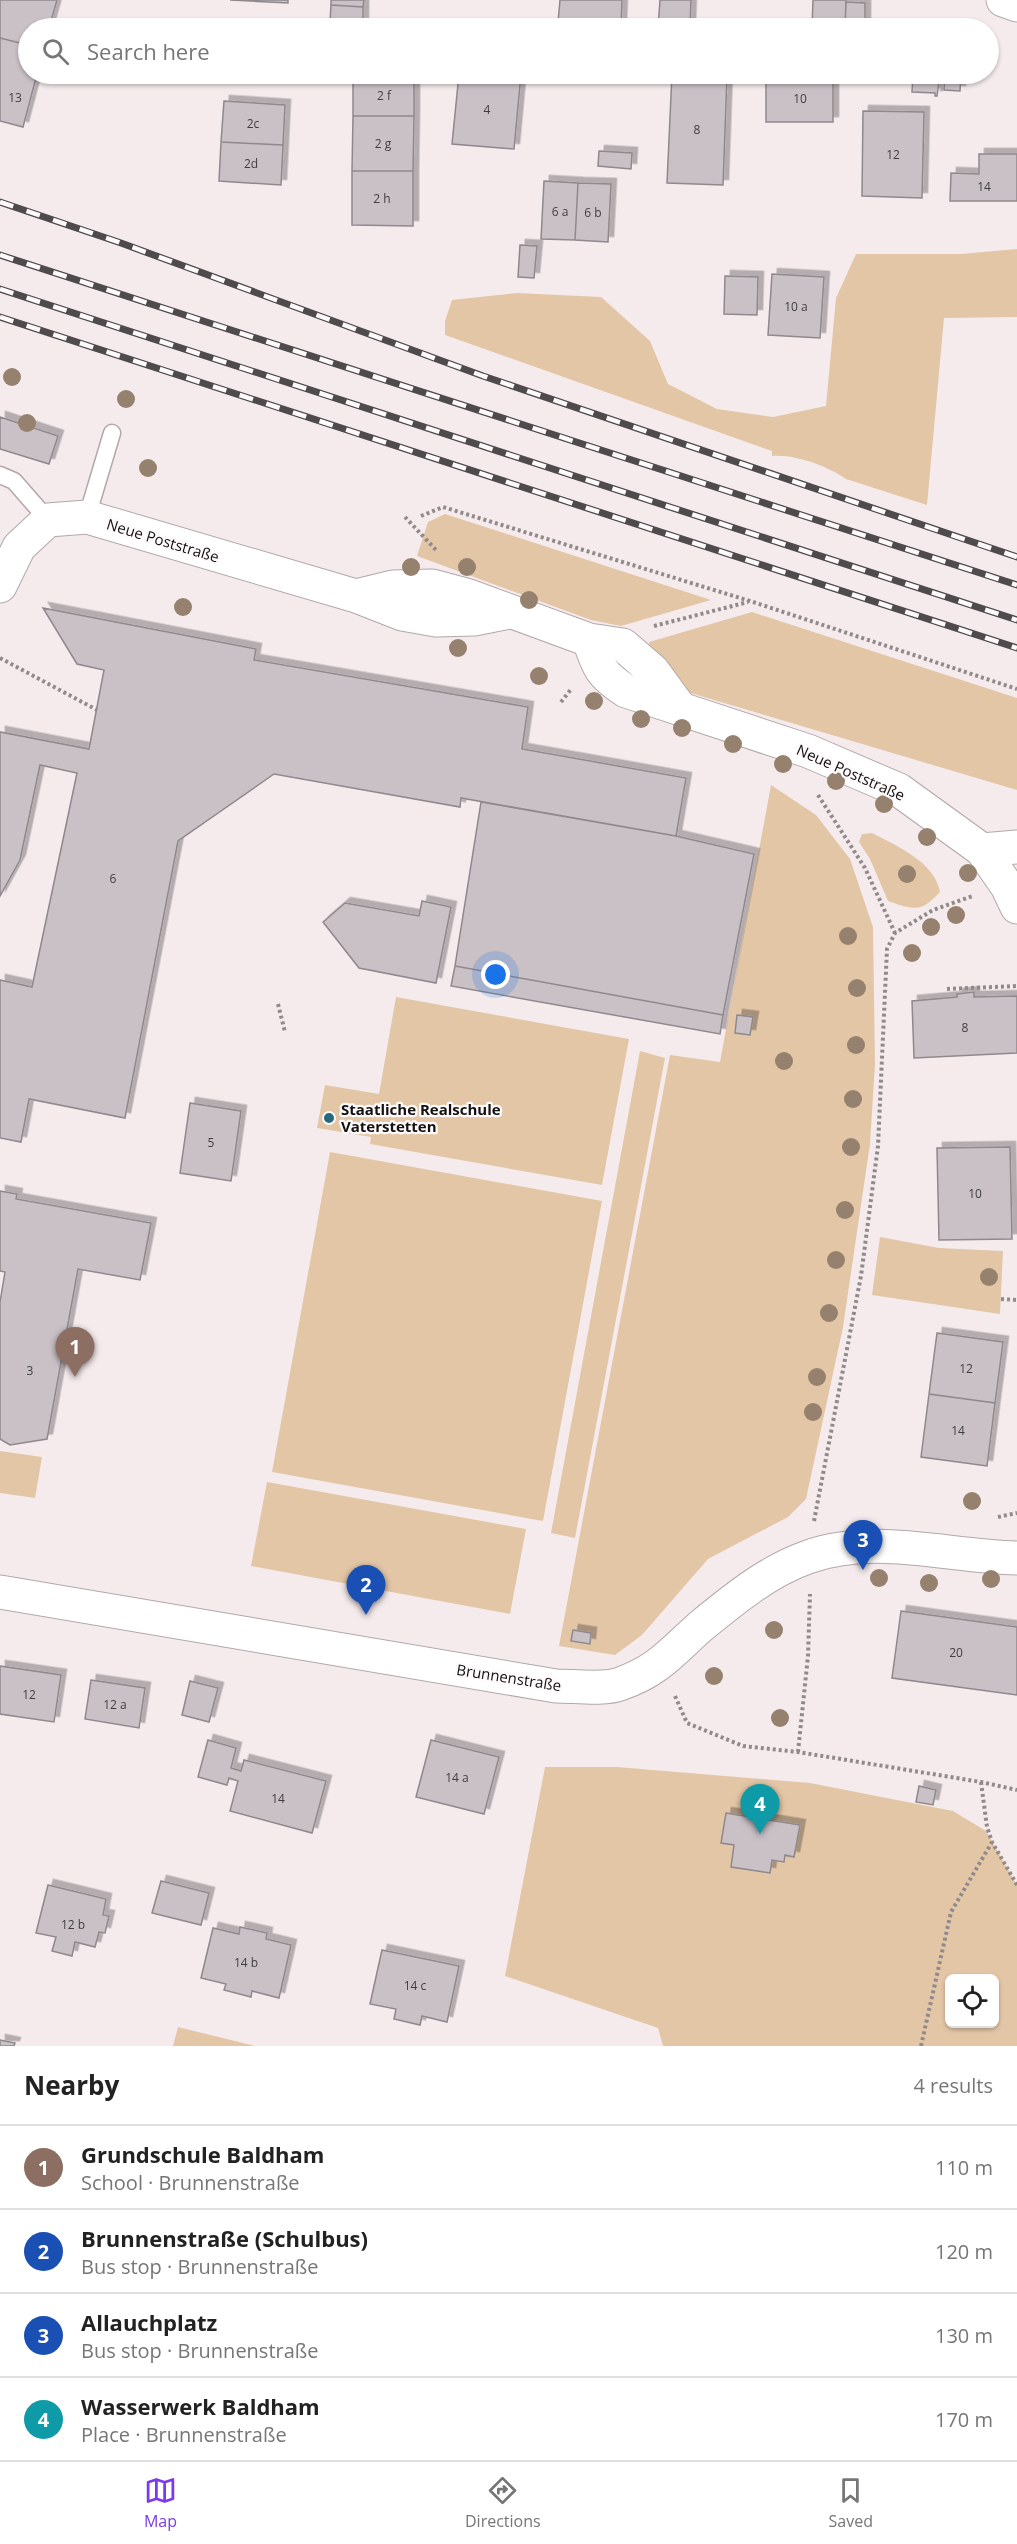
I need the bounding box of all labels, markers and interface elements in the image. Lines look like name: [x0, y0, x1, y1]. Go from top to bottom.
search box: [18, 18, 999, 84]
icon: search: [39, 35, 72, 68]
text: Search here: [87, 36, 210, 66]
house number: 2 f: [377, 87, 392, 104]
house number: 13: [8, 89, 22, 106]
house number: 10: [793, 90, 807, 107]
house number: 4: [484, 101, 491, 118]
house number: 2c: [247, 115, 260, 132]
house number: 8: [694, 121, 701, 138]
house number: 2 g: [375, 135, 392, 152]
house number: 12: [886, 146, 900, 163]
house number: 2d: [244, 155, 258, 172]
house number: 14: [977, 178, 991, 195]
house number: 2 h: [373, 190, 391, 207]
house number: 6 a: [552, 203, 568, 220]
house number: 6 b: [584, 204, 602, 221]
house number: 10 a: [784, 298, 808, 315]
street label: Neue Poststraße: [104, 513, 222, 567]
street label: Neue Poststraße: [794, 739, 908, 805]
house number: 6: [110, 870, 117, 887]
your location: [481, 960, 510, 989]
house number: 8: [962, 1019, 969, 1036]
place label: Staatliche Realschule Vaterstetten: [341, 1099, 501, 1136]
marker: Staatliche Realschule Vaterstetten: [322, 1111, 336, 1125]
house number: 5: [208, 1134, 215, 1151]
house number: 10: [968, 1185, 982, 1202]
pin: 1: [56, 1328, 94, 1377]
house number: 12: [959, 1360, 973, 1377]
house number: 3: [27, 1362, 34, 1379]
house number: 14: [951, 1422, 965, 1439]
pin: 3: [844, 1520, 882, 1570]
pin: 2: [346, 1566, 386, 1615]
house number: 20: [949, 1644, 963, 1661]
street label: Brunnenstraße: [455, 1659, 563, 1695]
house number: 12: [22, 1686, 36, 1703]
house number: 12 a: [103, 1696, 127, 1713]
house number: 14 a: [445, 1769, 469, 1786]
pin: 4: [740, 1784, 780, 1834]
house number: 14: [271, 1790, 285, 1807]
house number: 12 b: [61, 1916, 85, 1933]
house number: 14 b: [234, 1954, 258, 1971]
map controls: [945, 1974, 999, 2028]
button: locate: [945, 1974, 999, 2028]
house number: 14 c: [404, 1977, 427, 1994]
text: Nearby: [24, 2067, 119, 2103]
text: 4 results: [913, 2072, 993, 2099]
text: Grundschule Baldham: [81, 2139, 324, 2169]
text: 1: [38, 2154, 49, 2181]
text: 110 m: [935, 2154, 993, 2181]
text: School · Brunnenstraße: [81, 2169, 300, 2196]
text: Brunnenstraße (Schulbus): [81, 2223, 368, 2253]
text: 2: [38, 2238, 49, 2265]
text: 120 m: [935, 2238, 993, 2265]
text: Bus stop · Brunnenstraße: [81, 2253, 319, 2280]
text: Allauchplatz: [81, 2307, 217, 2337]
text: 3: [38, 2322, 49, 2349]
text: 130 m: [935, 2322, 993, 2349]
text: Bus stop · Brunnenstraße: [81, 2337, 319, 2364]
text: Wasserwerk Baldham: [81, 2391, 320, 2421]
text: 4: [38, 2406, 49, 2433]
text: 170 m: [935, 2406, 993, 2433]
text: Place · Brunnenstraße: [81, 2421, 287, 2448]
tab: Map: [144, 2474, 177, 2532]
tab: Directions: [465, 2474, 541, 2532]
tab: Saved: [829, 2474, 873, 2532]

